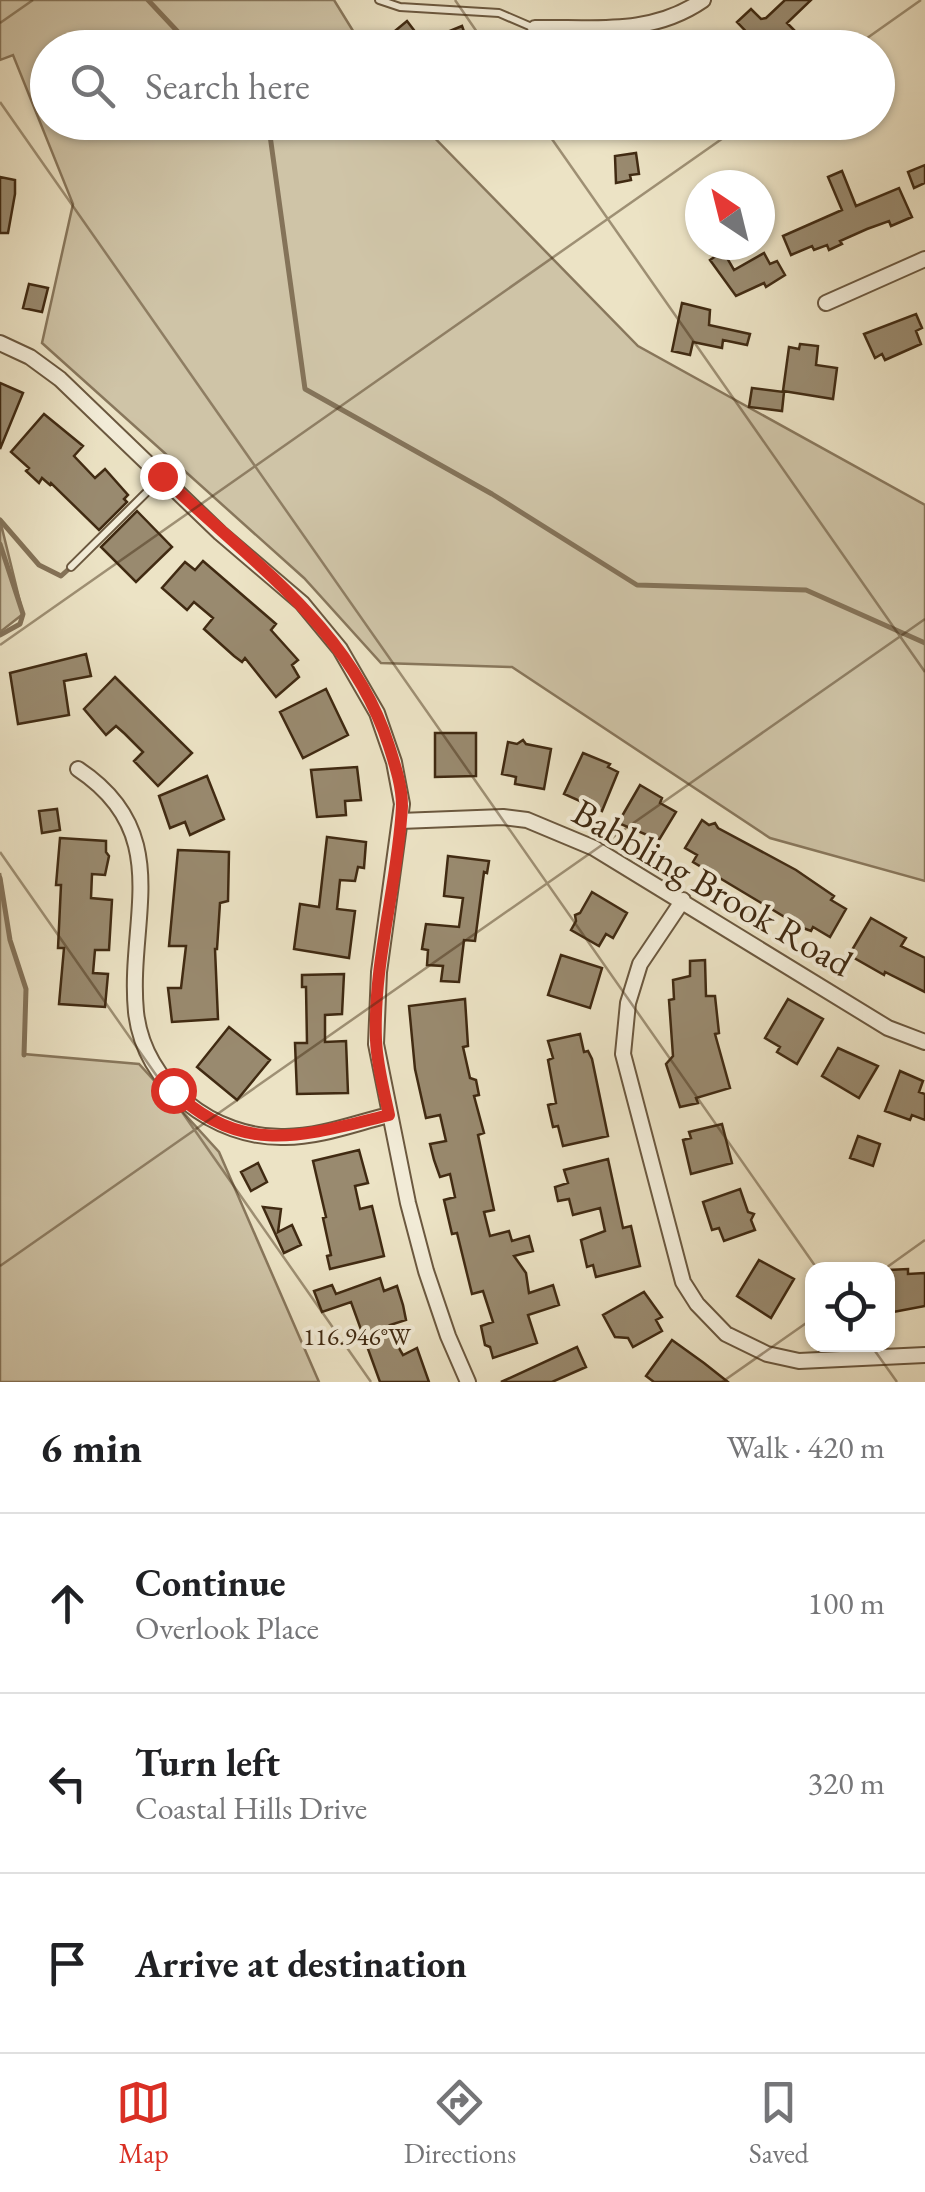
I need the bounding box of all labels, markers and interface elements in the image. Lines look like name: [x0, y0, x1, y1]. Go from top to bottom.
search box: [30, 30, 895, 140]
icon: search: [65, 58, 120, 113]
text: Search here: [145, 61, 310, 110]
north arrow: [685, 170, 775, 260]
route end: [140, 454, 186, 500]
street label: Babbling Brook Road: [564, 787, 863, 988]
route start: [151, 1068, 197, 1114]
map controls: [805, 1262, 895, 1352]
button: locate: [805, 1262, 895, 1352]
text: 116.946°W: [303, 1320, 412, 1352]
text: 6 min: [40, 1420, 142, 1475]
text: Walk · 420 m: [727, 1426, 885, 1468]
text: Continue: [135, 1558, 286, 1607]
icon: ahead: [40, 1576, 95, 1631]
text: 100 m: [808, 1582, 885, 1624]
text: Overlook Place: [135, 1607, 319, 1649]
text: Turn left: [135, 1738, 280, 1787]
icon: left: [40, 1756, 95, 1811]
text: 320 m: [808, 1762, 885, 1804]
text: Coastal Hills Drive: [135, 1787, 367, 1829]
icon: arrive: [40, 1936, 95, 1991]
text: Arrive at destination: [135, 1939, 467, 1988]
tab: Map: [116, 2075, 171, 2171]
tab: Directions: [404, 2075, 516, 2171]
tab: Saved: [749, 2075, 809, 2171]

